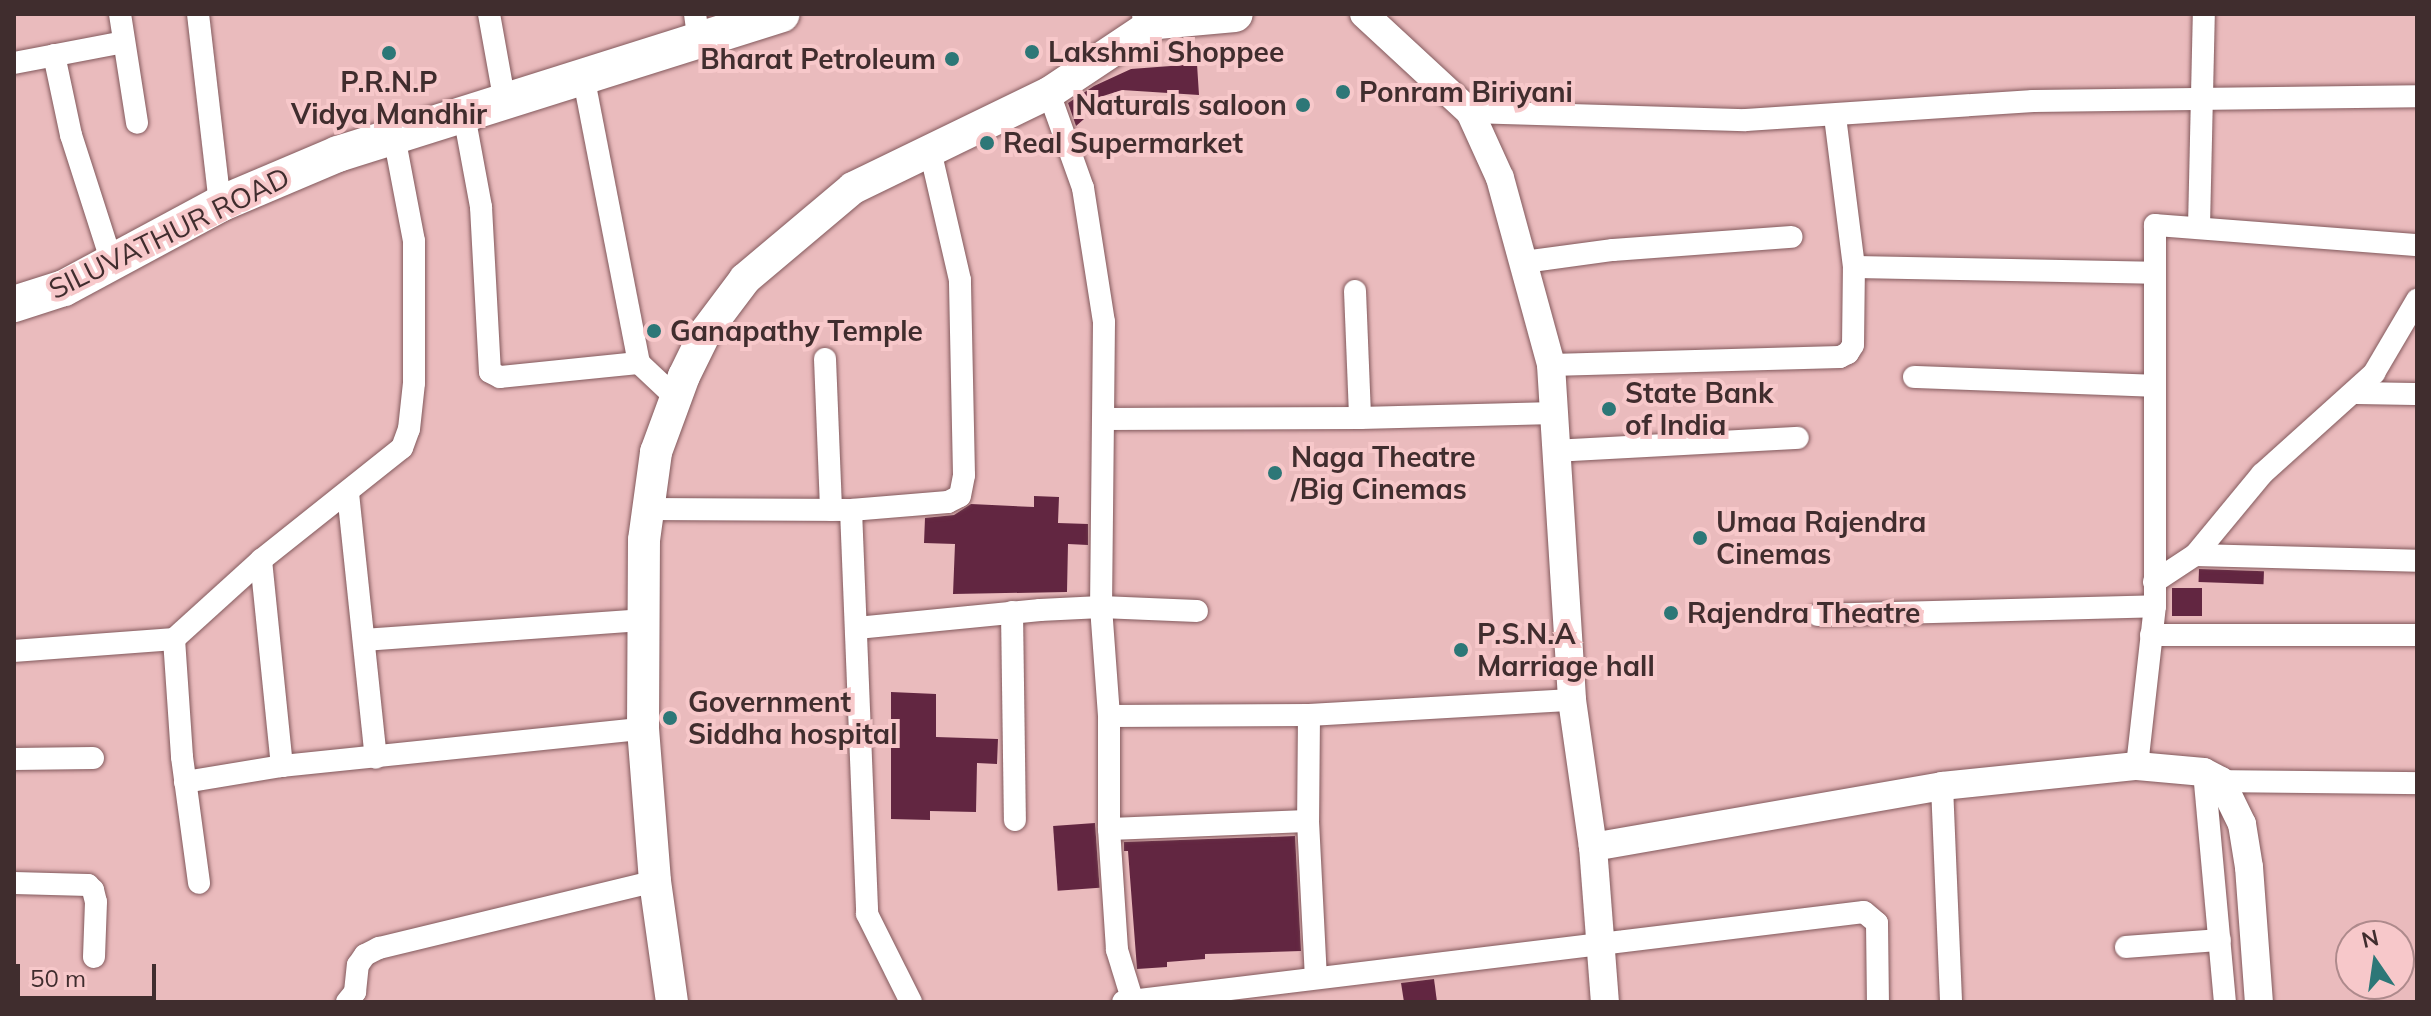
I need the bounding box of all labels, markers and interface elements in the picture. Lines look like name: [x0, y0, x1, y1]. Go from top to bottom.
place label: Lakshmi Shoppee: [1048, 35, 1284, 69]
place label: Bharat Petroleum: [700, 42, 936, 76]
marker: Lakshmi Shoppee: [1023, 43, 1041, 61]
marker: P.R.N.P Vidya Mandhir: [380, 44, 398, 62]
marker: Bharat Petroleum: [943, 50, 961, 68]
place label: P.R.N.P Vidya Mandhir: [291, 65, 487, 131]
place label: Ponram Biriyani: [1359, 75, 1573, 109]
marker: Ponram Biriyani: [1334, 83, 1352, 101]
place label: Naturals saloon: [1075, 88, 1287, 122]
marker: Naturals saloon: [1294, 96, 1312, 114]
place label: Real Supermarket: [1003, 126, 1243, 160]
marker: Real Supermarket: [978, 134, 996, 152]
street label: SILUVATHUR ROAD: [43, 160, 295, 306]
place label: Ganapathy Temple: [670, 314, 923, 348]
marker: Ganapathy Temple: [645, 322, 663, 340]
place label: State Bank of India: [1625, 376, 1773, 442]
marker: State Bank of India: [1600, 400, 1618, 418]
place label: Naga Theatre /Big Cinemas: [1291, 440, 1476, 506]
marker: Naga Theatre /Big Cinemas: [1266, 464, 1284, 482]
place label: Umaa Rajendra Cinemas: [1716, 505, 1926, 571]
marker: Umaa Rajendra Cinemas: [1691, 529, 1709, 547]
place label: Rajendra Theatre: [1687, 596, 1920, 630]
marker: Rajendra Theatre: [1662, 604, 1680, 622]
place label: P.S.N.A Marriage hall: [1477, 617, 1655, 683]
marker: P.S.N.A Marriage hall: [1452, 641, 1470, 659]
place label: Government Siddha hospital: [688, 685, 897, 751]
marker: Government Siddha hospital: [659, 707, 681, 729]
north arrow: [2335, 920, 2415, 1000]
text: N: [2359, 923, 2381, 954]
scale bar: [20, 948, 160, 998]
text: 50 m: [30, 963, 86, 993]

